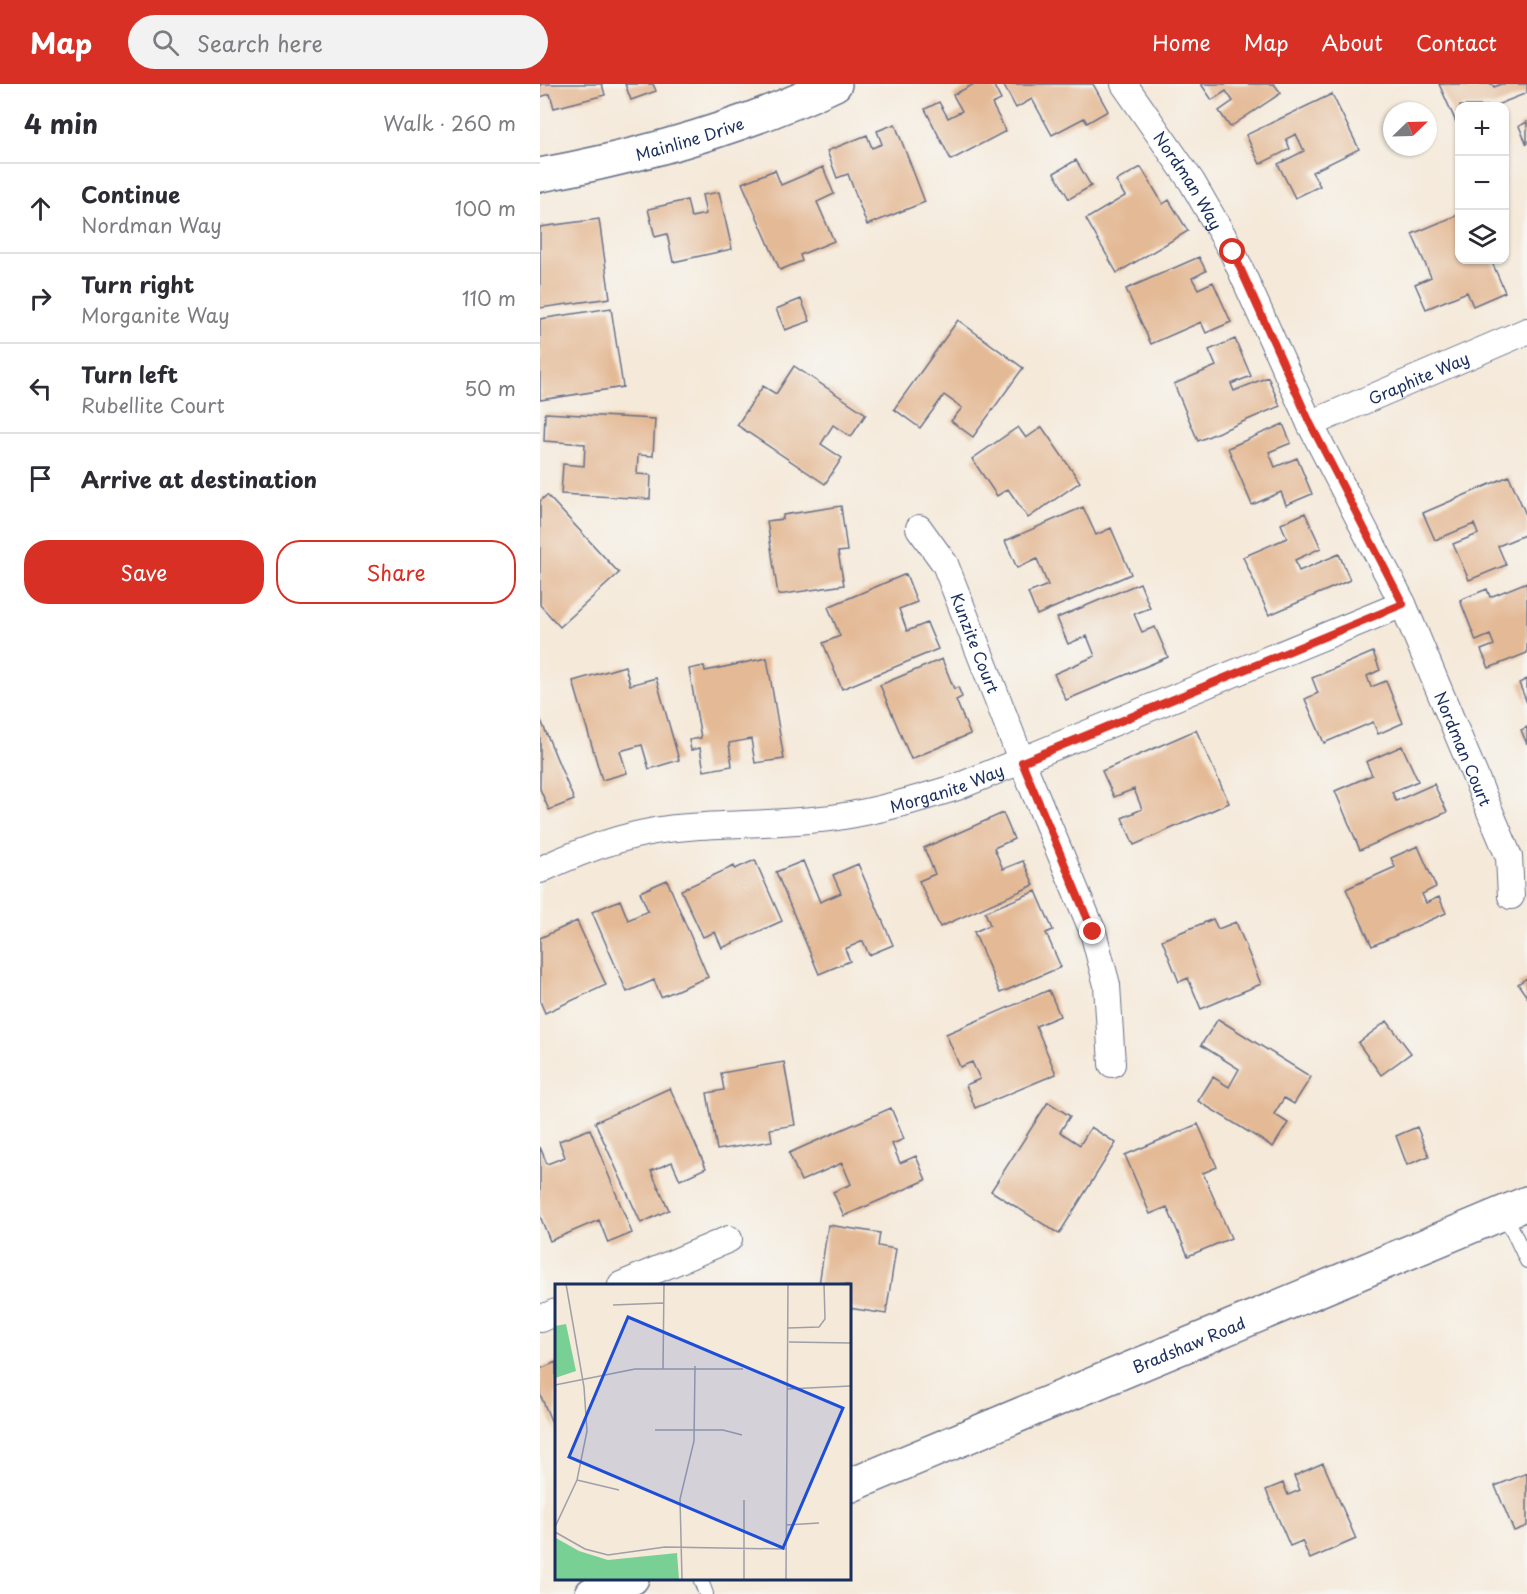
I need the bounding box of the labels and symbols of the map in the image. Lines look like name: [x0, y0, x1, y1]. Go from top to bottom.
north arrow: [1383, 102, 1437, 156]
street label: Mainline Drive: [633, 110, 747, 166]
street label: Nordman Way: [1148, 126, 1229, 234]
route start: [1219, 238, 1245, 264]
street label: Graphite Way: [1364, 345, 1473, 410]
street label: Kunzite Court: [945, 589, 1006, 697]
street label: Nordman Court: [1429, 687, 1498, 810]
street label: Morganite Way: [887, 757, 1007, 818]
route end: [1079, 918, 1105, 944]
inset map: [555, 1284, 850, 1579]
street label: Bradshaw Road: [1129, 1310, 1249, 1378]

